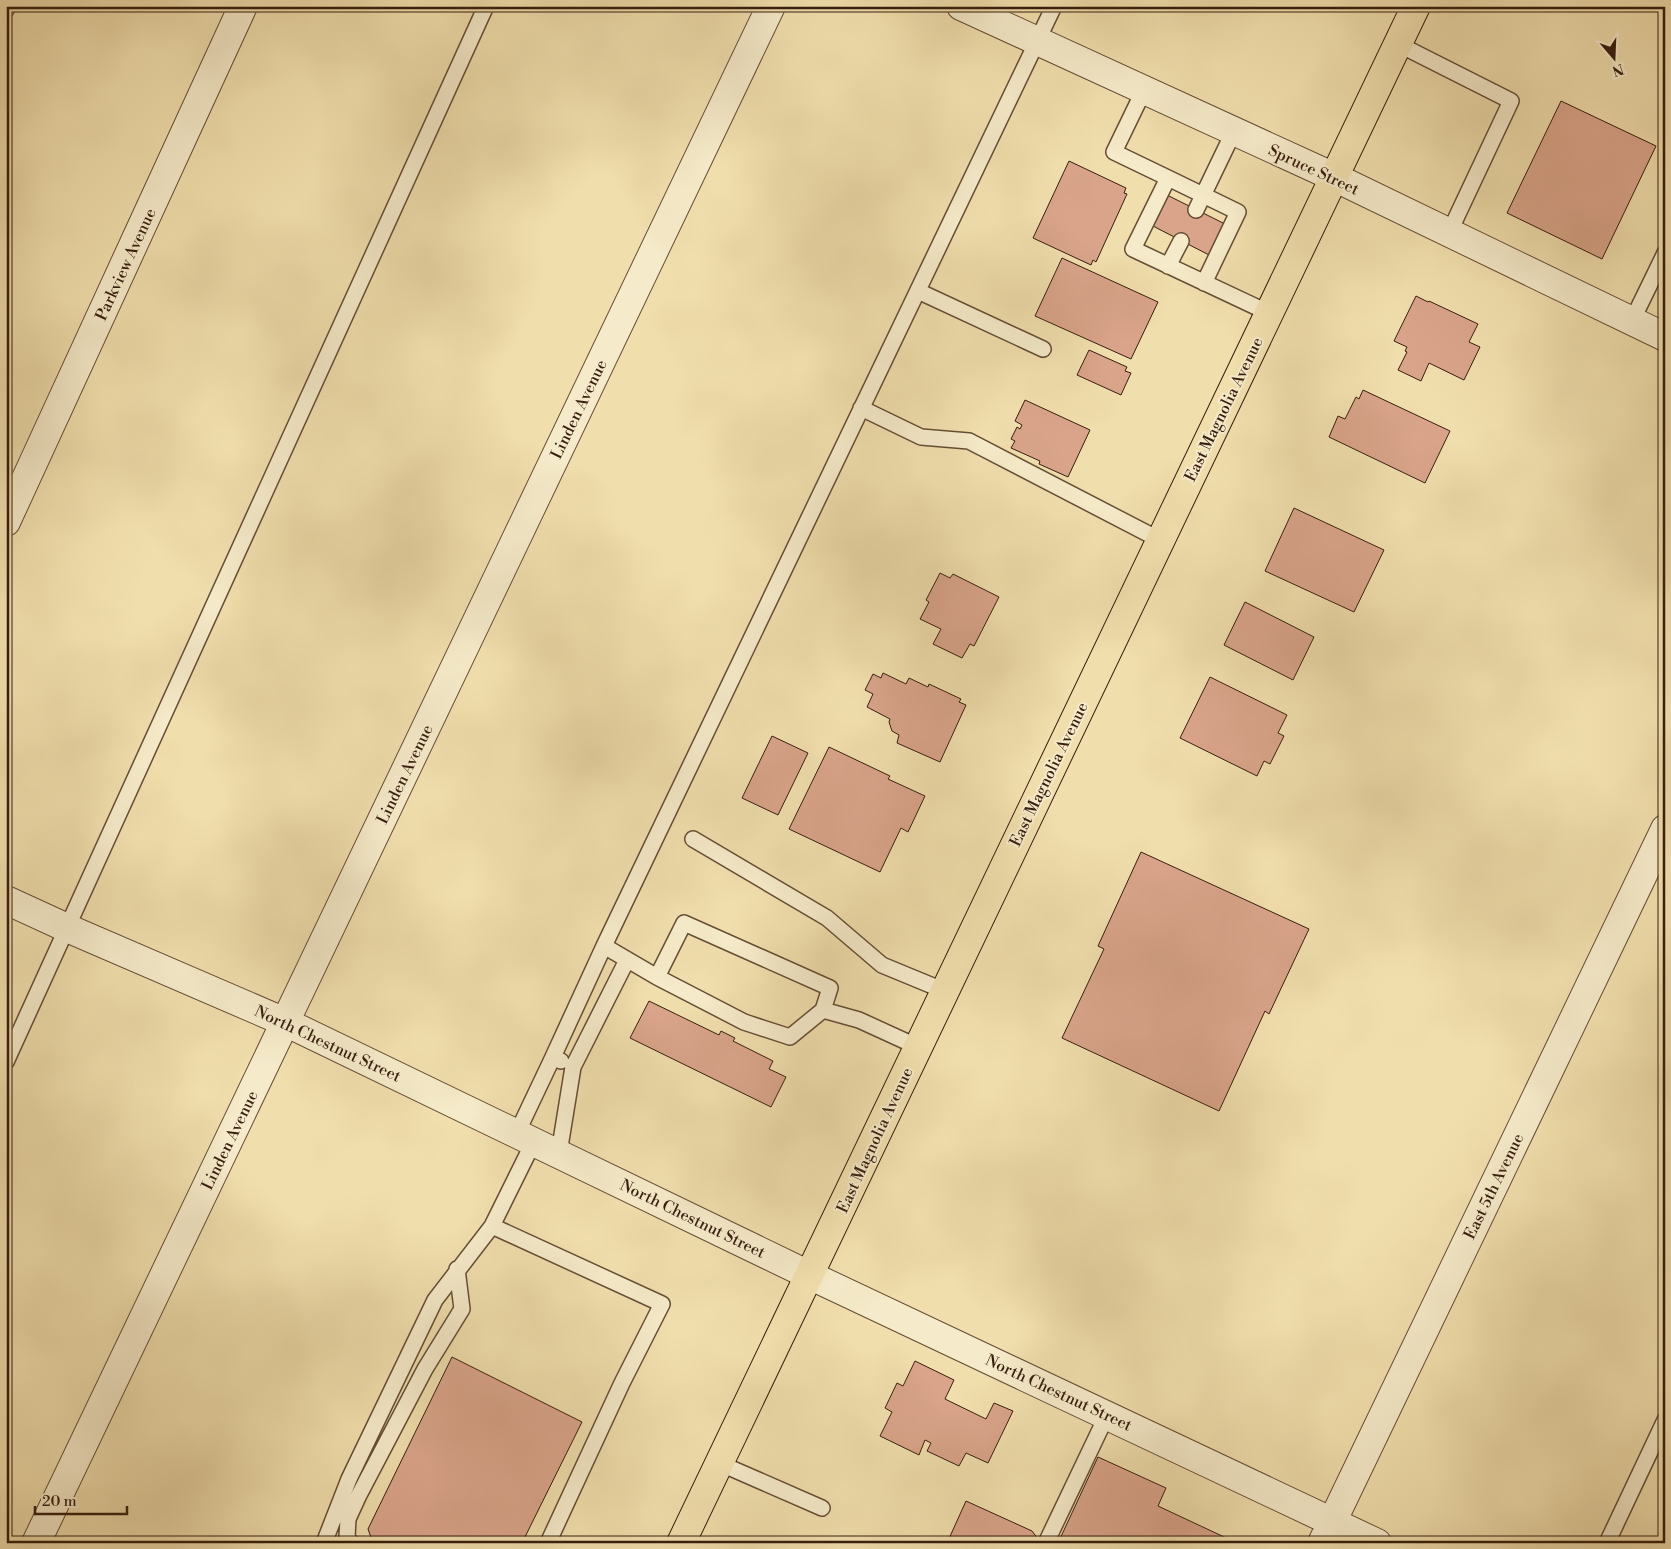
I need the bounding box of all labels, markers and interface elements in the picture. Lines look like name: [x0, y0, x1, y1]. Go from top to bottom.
north arrow: [1588, 32, 1638, 82]
text: N: [1610, 59, 1626, 80]
street label: Spruce Street: [1265, 140, 1362, 200]
street label: Parkview Avenue: [91, 205, 161, 324]
street label: East Magnolia Avenue: [1180, 334, 1268, 485]
street label: Linden Avenue: [546, 356, 612, 462]
street label: East Magnolia Avenue: [1005, 699, 1093, 850]
street label: Linden Avenue: [372, 721, 438, 827]
street label: North Chestnut Street: [251, 1001, 404, 1087]
street label: East Magnolia Avenue: [832, 1064, 917, 1216]
street label: Linden Avenue: [197, 1087, 263, 1193]
street label: East 5th Avenue: [1460, 1130, 1528, 1243]
street label: North Chestnut Street: [617, 1175, 769, 1263]
street label: North Chestnut Street: [982, 1350, 1135, 1436]
scale bar: [35, 1484, 128, 1516]
text: 20 m: [42, 1492, 77, 1511]

